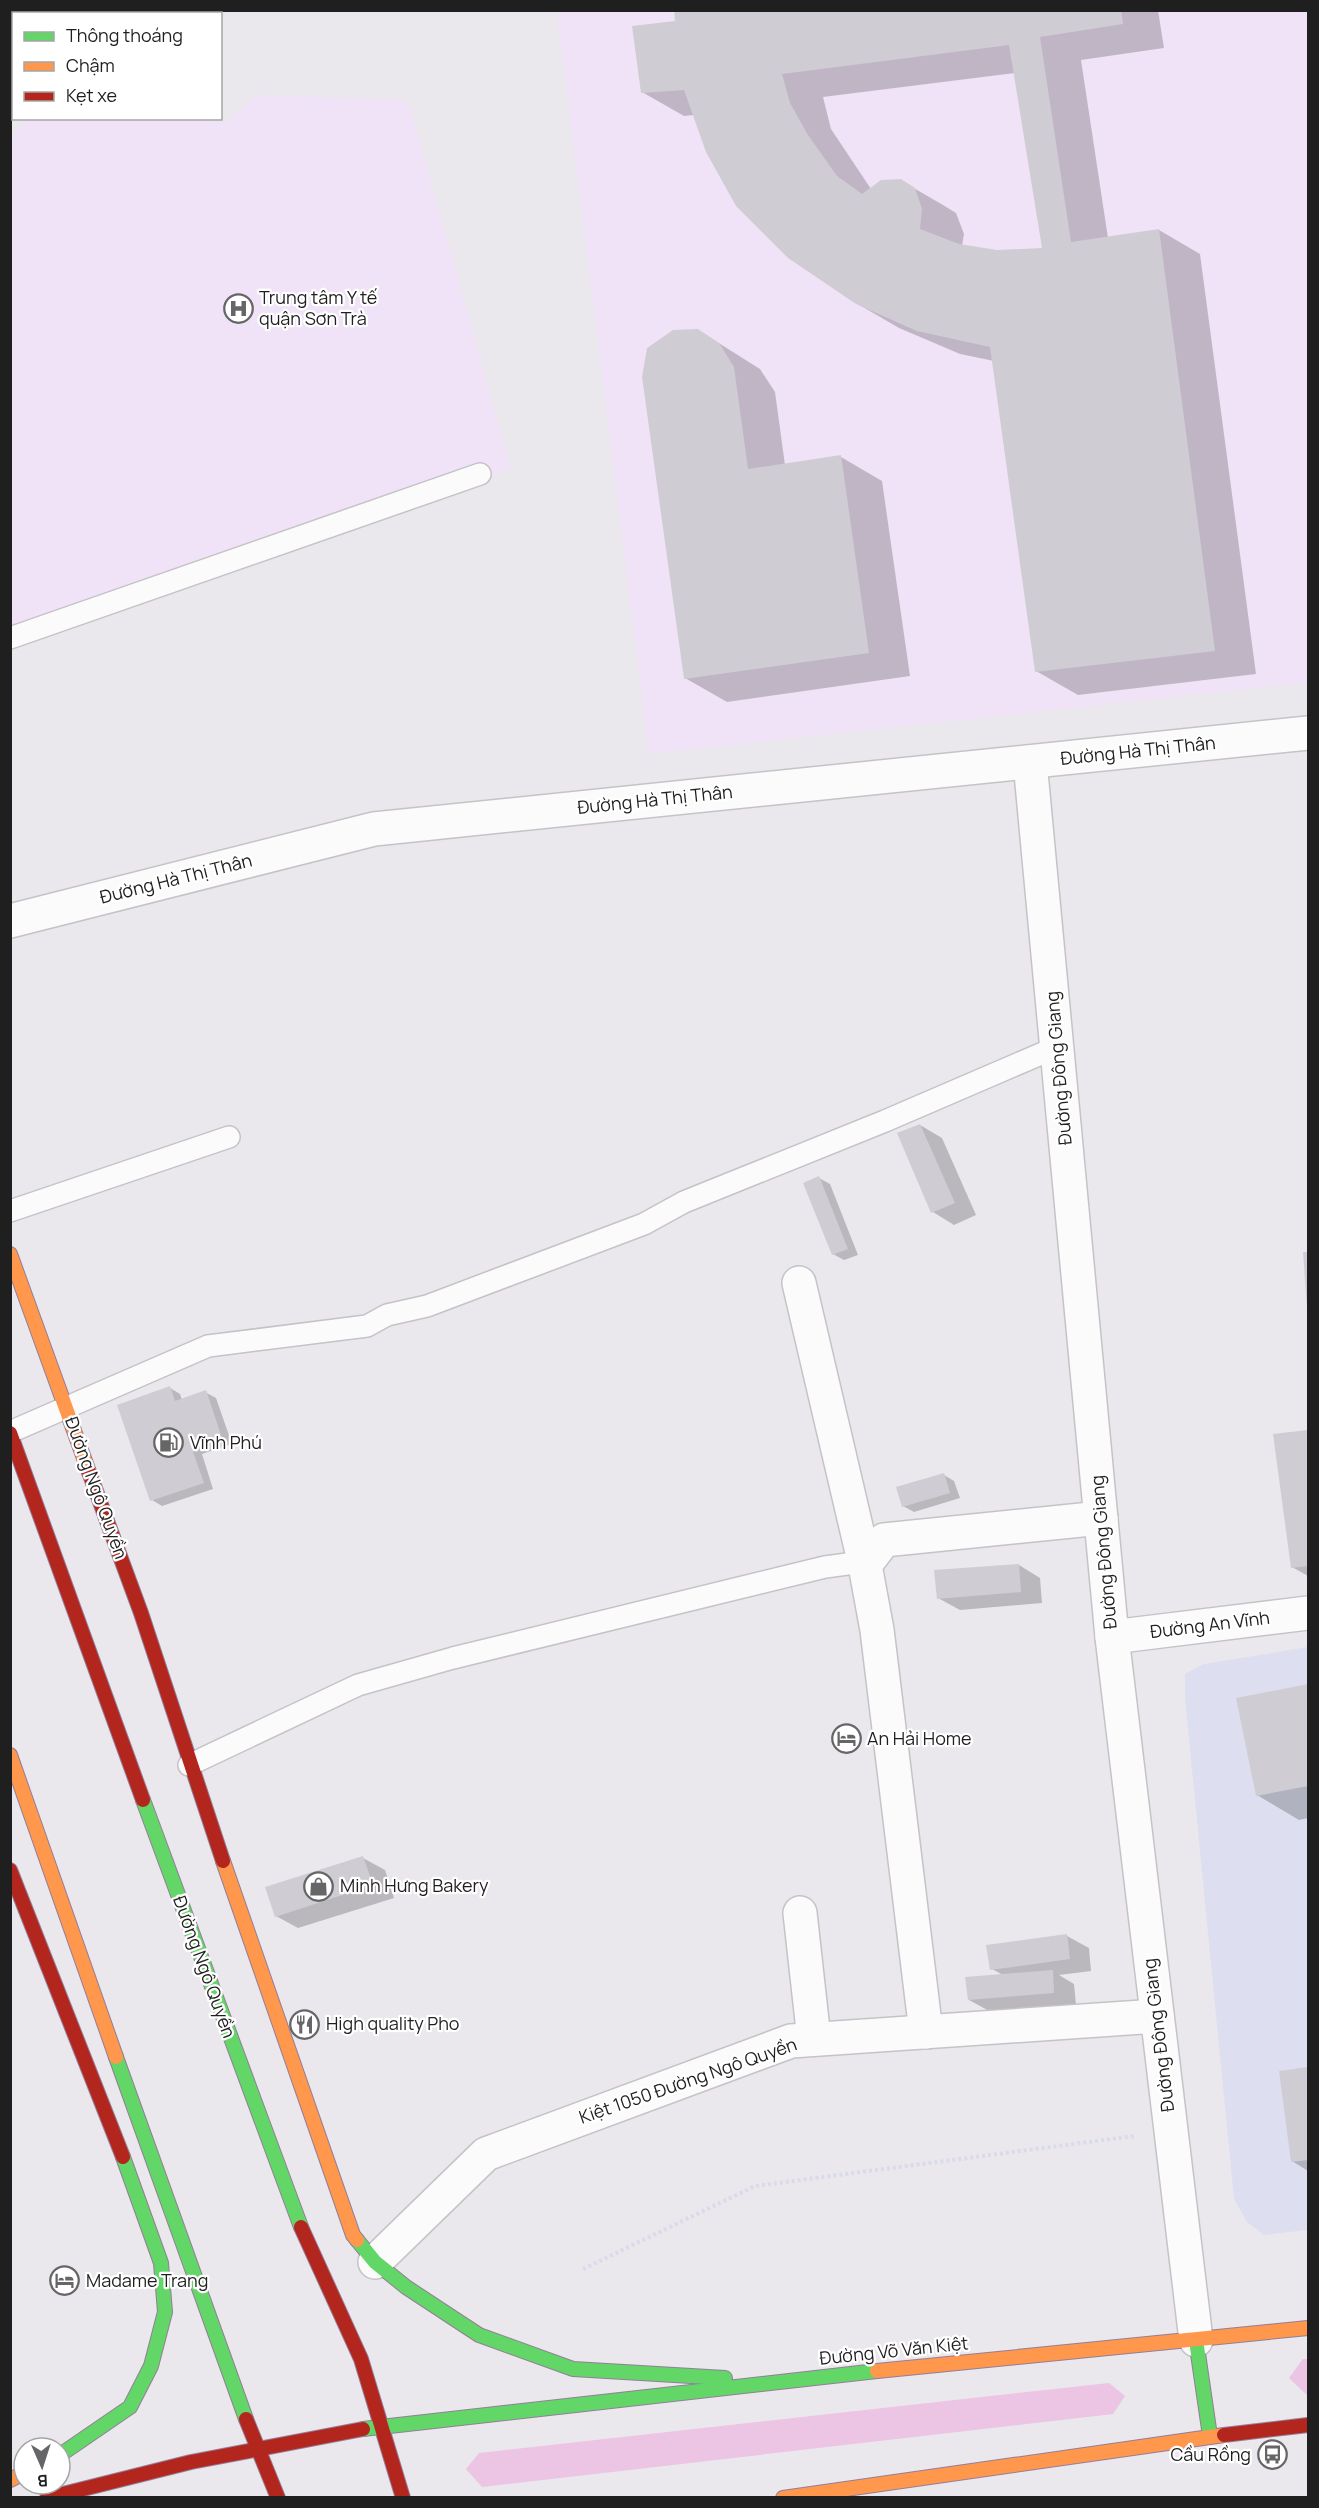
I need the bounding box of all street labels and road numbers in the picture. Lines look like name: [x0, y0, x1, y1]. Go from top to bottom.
street label: Đường Hà Thị Thân: [1059, 730, 1217, 770]
street label: Đường Hà Thị Thân: [576, 779, 734, 819]
street label: Đường Hà Thị Thân: [97, 848, 254, 909]
street label: Đường Đông Giang: [1039, 990, 1077, 1146]
street label: Đường Ngô Quyền: [60, 1413, 134, 1562]
street label: Đường Đông Giang: [1084, 1474, 1122, 1630]
street label: Đường An Vĩnh: [1149, 1605, 1271, 1643]
street label: Đường Ngô Quyền: [168, 1892, 242, 2041]
street label: Đường Đông Giang: [1137, 1957, 1179, 2113]
street label: Kiệt 1050 Đường Ngô Quyền: [576, 2031, 800, 2129]
street label: Đường Võ Văn Kiệt: [818, 2330, 970, 2370]

